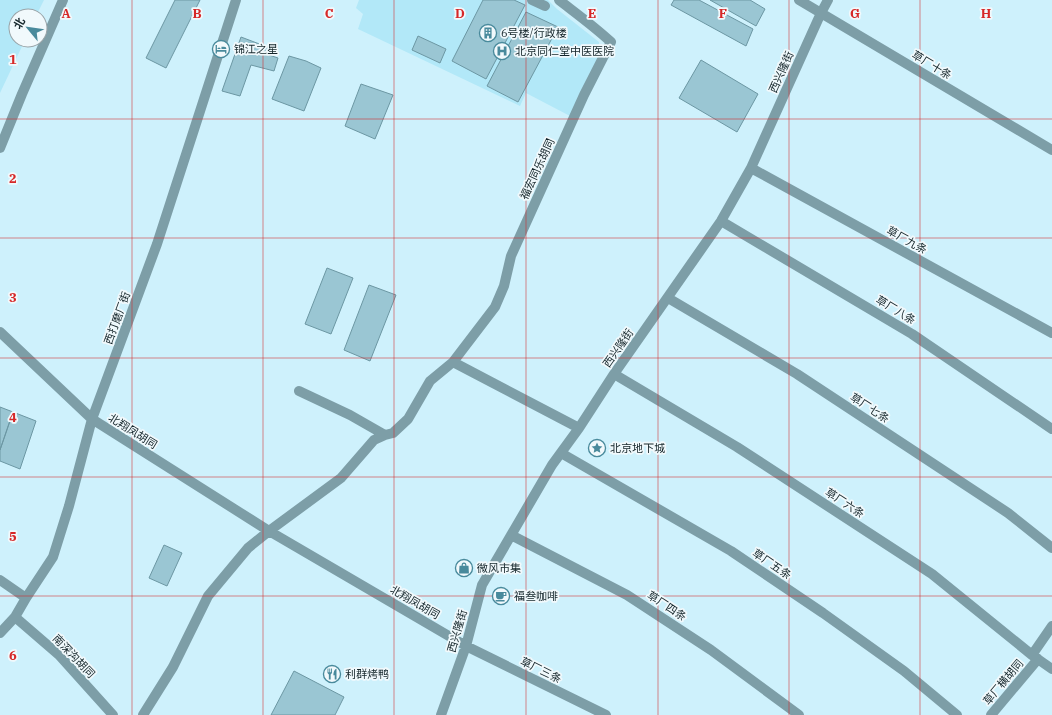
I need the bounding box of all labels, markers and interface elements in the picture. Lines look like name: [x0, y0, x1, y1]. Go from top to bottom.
text: A: [61, 5, 71, 22]
text: B: [192, 5, 202, 22]
text: C: [325, 5, 334, 22]
text: D: [455, 5, 465, 22]
text: E: [588, 5, 596, 22]
text: F: [719, 5, 727, 22]
text: G: [850, 5, 860, 22]
text: H: [981, 5, 992, 22]
north arrow: [8, 8, 48, 48]
text: 北: [10, 15, 28, 31]
building icon: 6号楼/行政楼: [478, 23, 498, 43]
place label: 6号楼/行政楼: [501, 26, 567, 40]
hotel icon: 锦江之星: [211, 39, 231, 59]
hospital icon: 北京同仁堂中医医院: [492, 41, 512, 61]
place label: 锦江之星: [234, 42, 278, 56]
place label: 北京同仁堂中医医院: [515, 44, 614, 58]
street label: 草厂十条: [910, 48, 954, 82]
street label: 西兴隆街: [766, 49, 796, 95]
text: 1: [9, 51, 17, 68]
street label: 福宏同乐胡同: [517, 136, 557, 202]
text: 2: [9, 170, 17, 187]
street label: 草厂九条: [884, 223, 930, 257]
text: 3: [9, 289, 17, 306]
street label: 西打磨厂街: [101, 290, 133, 346]
street label: 草厂八条: [874, 293, 918, 327]
street label: 西兴隆街: [600, 326, 636, 370]
street label: 草厂七条: [848, 390, 892, 426]
text: 4: [9, 409, 17, 426]
street label: 北翔凤胡同: [106, 410, 160, 452]
place icon: 北京地下城: [587, 438, 607, 458]
place label: 北京地下城: [610, 441, 665, 455]
street label: 草厂六条: [823, 485, 867, 521]
text: 5: [9, 528, 17, 545]
street label: 草厂五条: [750, 546, 794, 582]
shop icon: 微风市集: [454, 558, 474, 578]
place label: 微风市集: [476, 561, 521, 575]
street label: 北翔凤胡同: [388, 582, 442, 622]
cafe icon: 福叁咖啡: [491, 586, 511, 606]
street label: 草厂四条: [645, 588, 689, 624]
place label: 福叁咖啡: [514, 589, 558, 603]
street label: 西兴隆街: [444, 608, 470, 654]
street label: 南深沟胡同: [50, 631, 98, 681]
text: 6: [9, 647, 17, 664]
street label: 草厂三条: [518, 654, 564, 686]
street label: 草厂横胡同: [980, 656, 1026, 708]
restaurant icon: 利群烤鸭: [322, 664, 342, 684]
place label: 利群烤鸭: [345, 667, 389, 681]

